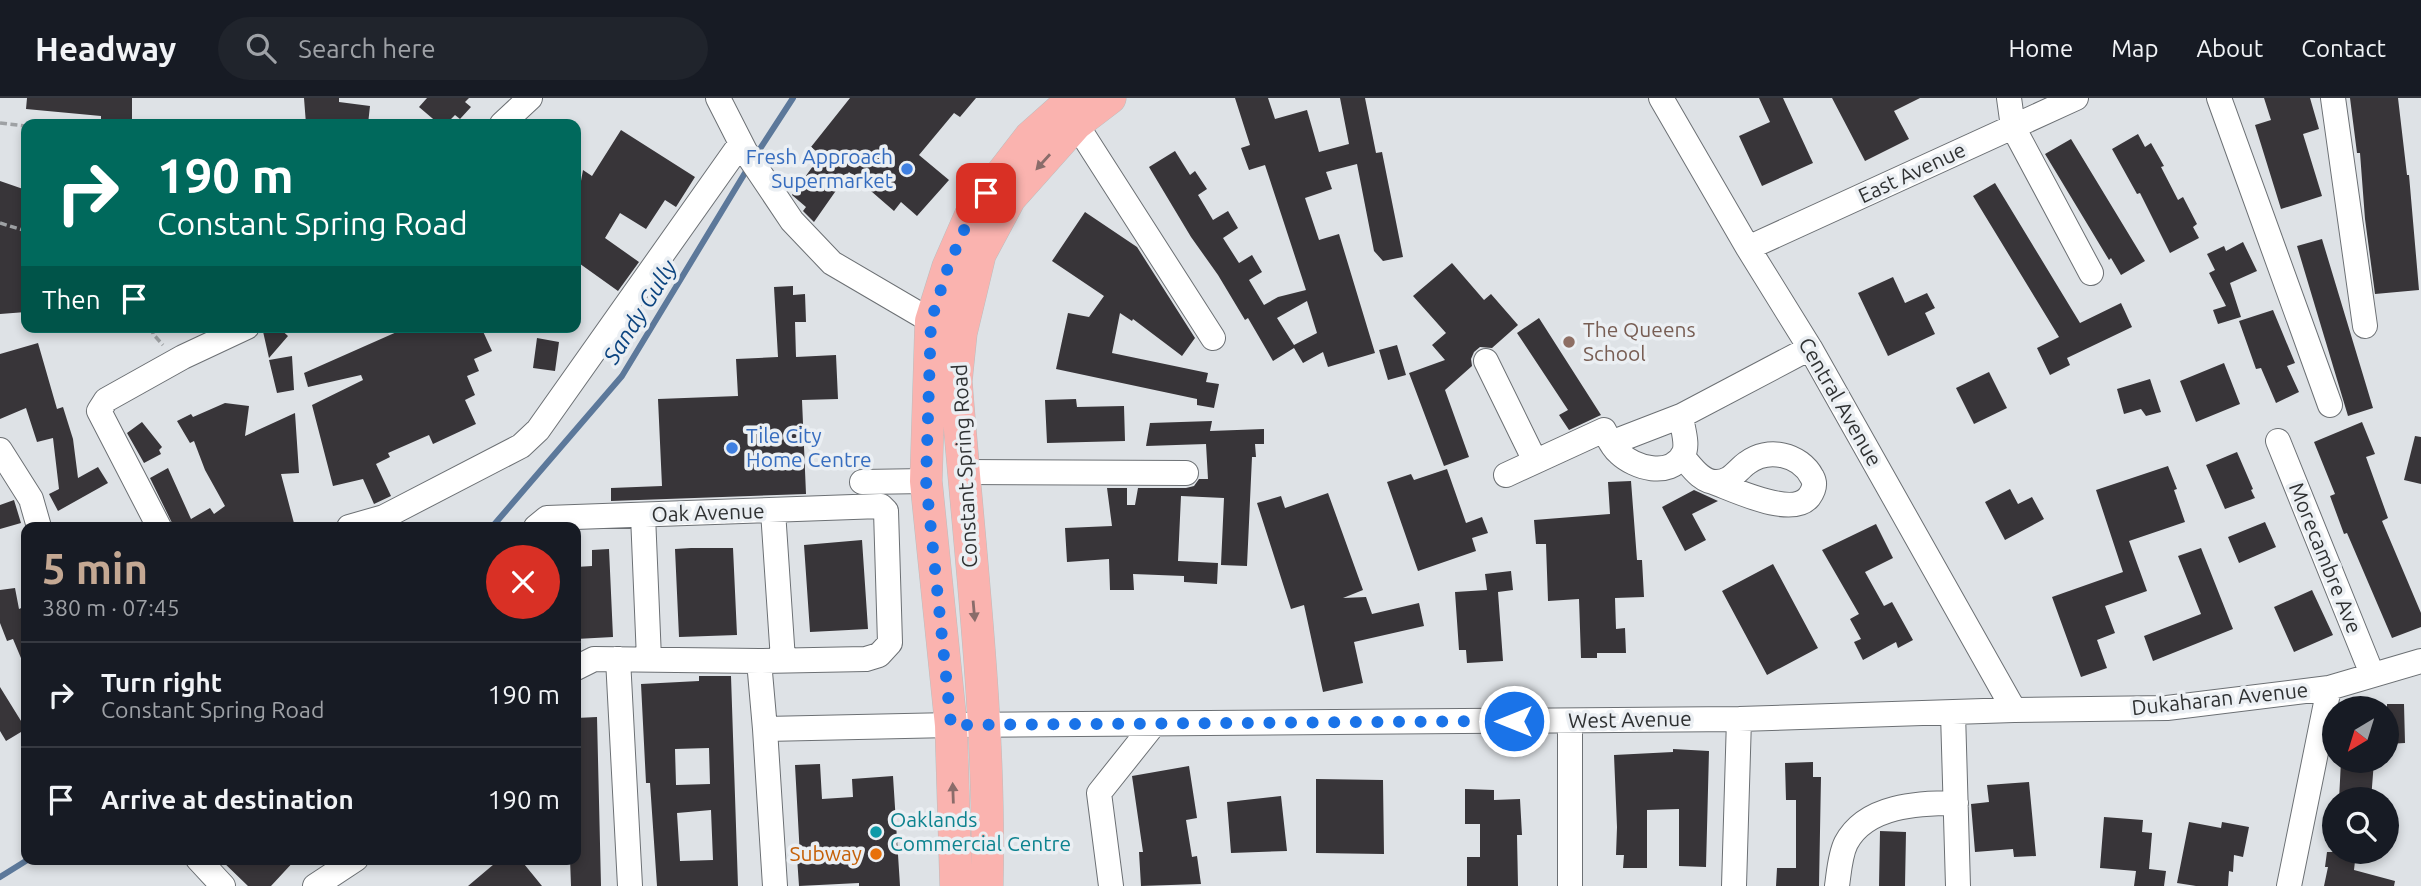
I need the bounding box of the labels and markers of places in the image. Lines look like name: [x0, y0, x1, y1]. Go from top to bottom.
place label: Fresh Approach Supermarket: [746, 144, 893, 192]
marker: Fresh Approach Supermarket: [899, 161, 915, 177]
pin: [956, 163, 1016, 223]
place label: The Queens School: [1583, 317, 1696, 365]
marker: The Queens School: [1561, 334, 1577, 350]
place label: Tile City Home Centre: [746, 423, 872, 471]
marker: Tile City Home Centre: [724, 440, 740, 456]
place label: Oaklands Commercial Centre: [890, 807, 1071, 855]
marker: Oaklands Commercial Centre: [868, 824, 884, 840]
place label: Subway: [790, 841, 862, 865]
marker: Subway: [868, 846, 884, 862]

